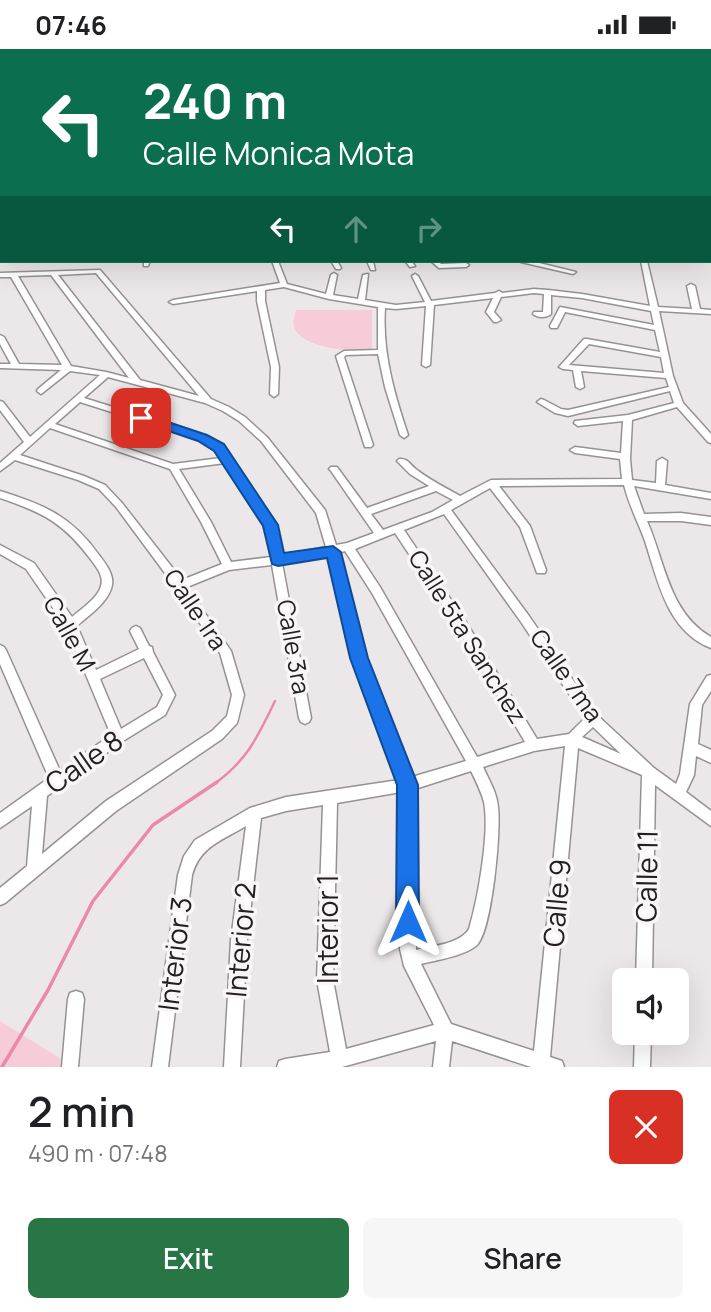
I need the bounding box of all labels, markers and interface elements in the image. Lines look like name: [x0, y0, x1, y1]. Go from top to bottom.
text: 07:46: [35, 7, 107, 43]
text: 240 m: [143, 67, 287, 134]
icon: left: [28, 77, 119, 168]
text: Calle Monica Mota: [143, 131, 414, 175]
icon: left: [264, 210, 302, 248]
icon: ahead: [337, 210, 375, 248]
icon: right: [410, 210, 448, 248]
pin: [111, 388, 171, 448]
icon: arrive: [122, 399, 160, 437]
street label: Calle 5ta Sanchez: [402, 543, 535, 729]
street label: Calle 1ra: [157, 562, 235, 656]
street label: Calle M: [36, 590, 104, 677]
street label: Calle 3ra: [270, 597, 319, 697]
street label: Calle 7ma: [523, 622, 611, 728]
street label: Calle 8: [37, 721, 130, 802]
street label: Calle 11: [626, 829, 666, 923]
street label: Calle 9: [533, 857, 579, 948]
street label: Interior 1: [308, 874, 346, 984]
street label: Interior 2: [216, 881, 264, 999]
position arrow: [371, 885, 445, 959]
street label: Interior 3: [148, 895, 200, 1013]
map controls: [612, 968, 689, 1045]
button: sound: [612, 968, 689, 1045]
text: 2 min: [28, 1082, 135, 1140]
button: close: [609, 1090, 683, 1164]
text: 490 m · 07:48: [28, 1137, 168, 1169]
button: Exit: [28, 1218, 349, 1298]
button: Share: [363, 1218, 683, 1298]

